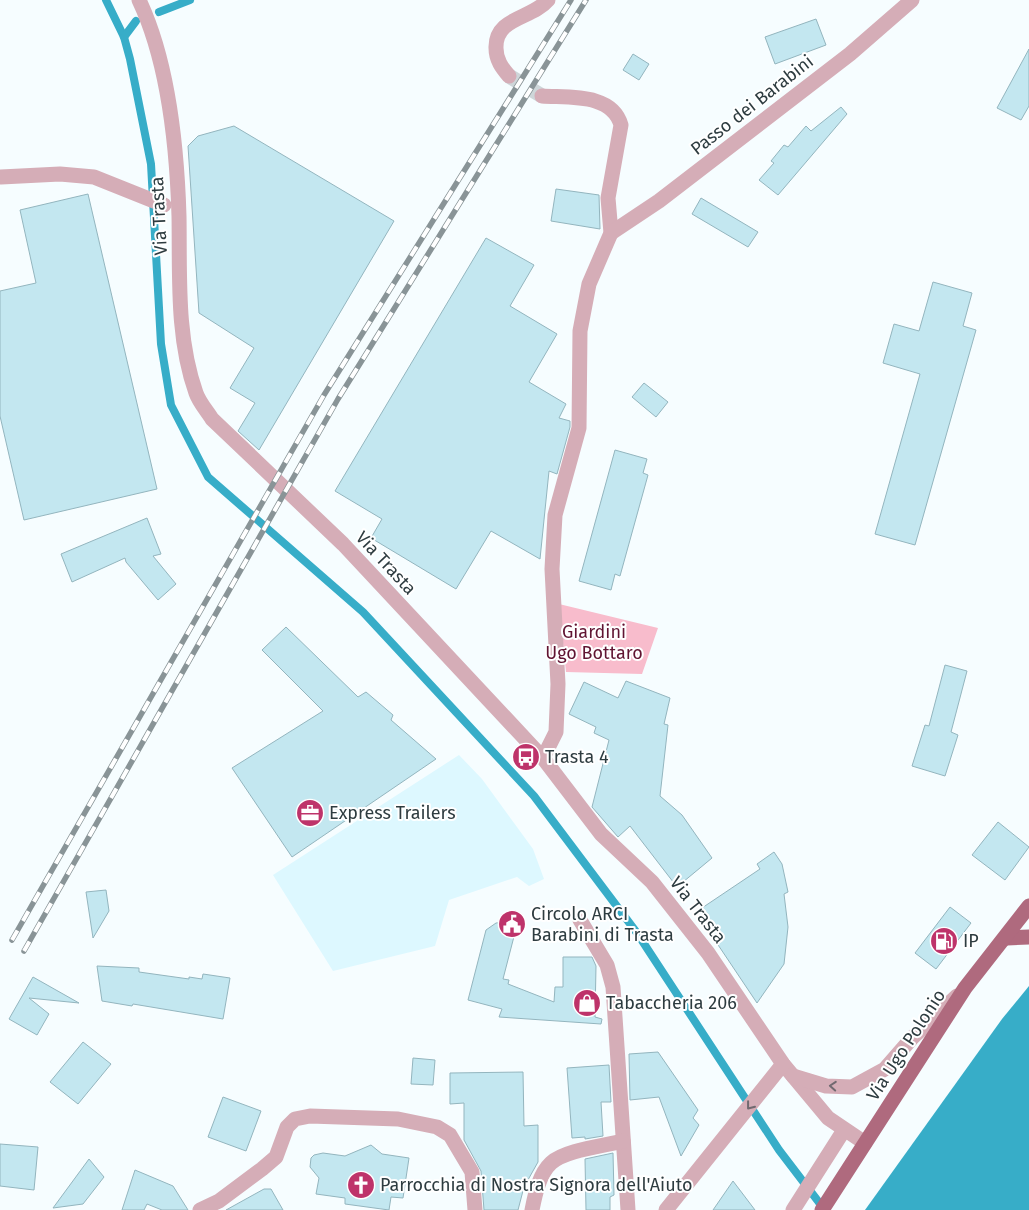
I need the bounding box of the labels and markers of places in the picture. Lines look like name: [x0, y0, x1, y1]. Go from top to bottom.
bus stop icon: Trasta 4: [511, 742, 541, 772]
place label: Trasta 4: [545, 746, 609, 768]
office icon: Express Trailers: [295, 798, 325, 828]
place label: Express Trailers: [329, 802, 456, 824]
place label: Circolo ARCI Barabini di Trasta: [531, 903, 674, 946]
public building icon: Circolo ARCI Barabini di Trasta: [497, 909, 527, 939]
fuel station icon: IP: [929, 926, 959, 956]
place label: IP: [963, 930, 979, 952]
shop icon: Tabaccheria 206: [572, 988, 602, 1018]
place label: Tabaccheria 206: [606, 992, 737, 1014]
church icon: Parrocchia di Nostra Signora dell'Aiuto: [346, 1170, 376, 1200]
place label: Parrocchia di Nostra Signora dell'Aiuto: [380, 1174, 692, 1196]

